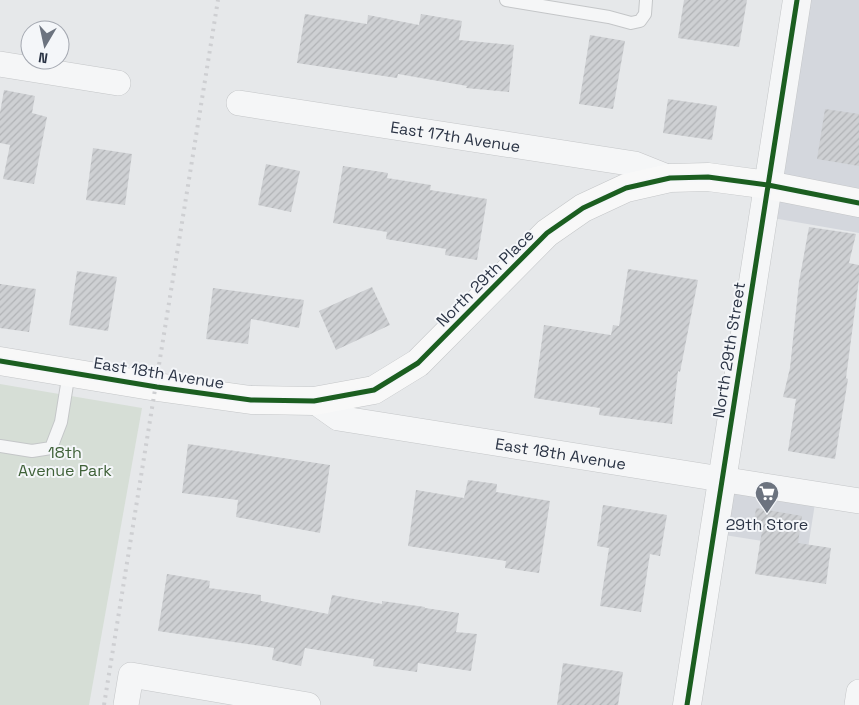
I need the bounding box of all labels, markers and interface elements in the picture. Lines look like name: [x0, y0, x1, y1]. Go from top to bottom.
north arrow: [20, 20, 70, 70]
text: N: [37, 48, 49, 67]
street label: East 17th Avenue: [389, 116, 522, 157]
street label: North 29th Place: [432, 225, 538, 331]
street label: North 29th Street: [708, 281, 750, 419]
street label: East 18th Avenue: [92, 352, 226, 394]
street label: East 18th Avenue: [494, 433, 628, 474]
park label: 18th Avenue Park: [18, 442, 112, 481]
supermarket icon: 29th Store: [754, 480, 780, 514]
place label: 29th Store: [726, 514, 808, 535]

